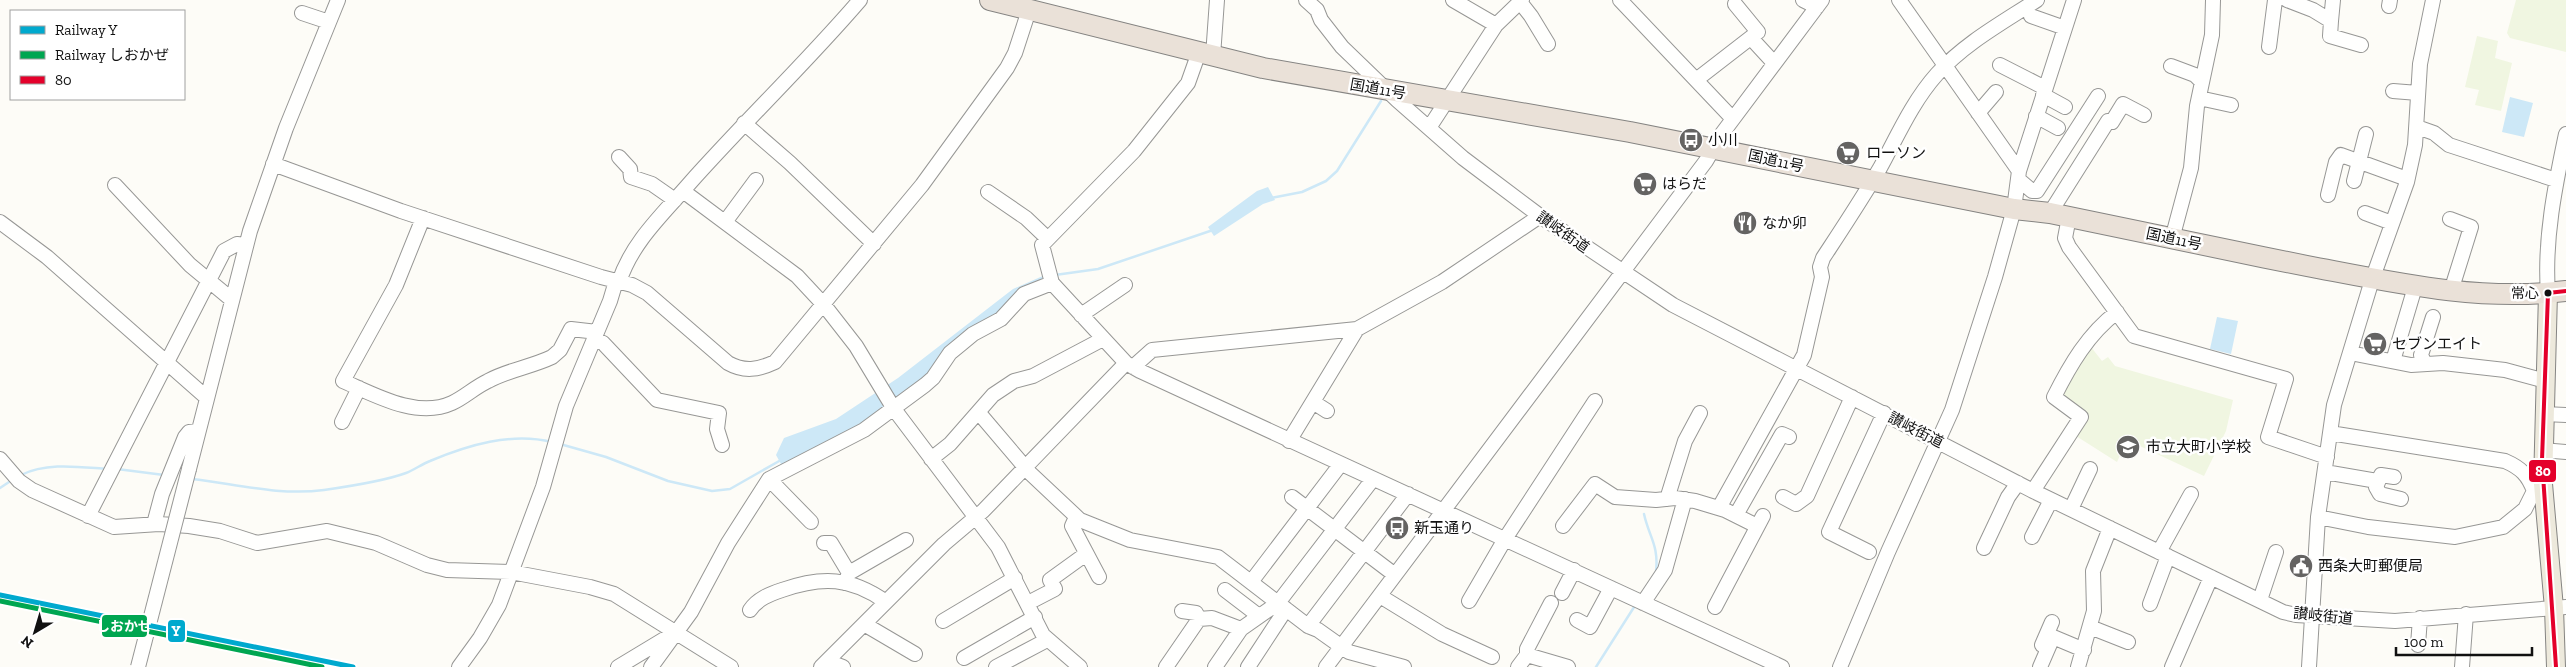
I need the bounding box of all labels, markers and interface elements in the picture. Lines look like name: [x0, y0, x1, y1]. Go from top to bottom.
legend: [10, 10, 185, 100]
text: Railway Y: [55, 21, 118, 39]
text: Railway しおかぜ: [55, 46, 169, 64]
text: 80: [55, 71, 72, 89]
street label: 国道11号: [1349, 75, 1407, 103]
bus stop icon: 小川: [1678, 127, 1704, 153]
place label: 小川: [1708, 131, 1738, 149]
supermarket icon: ローソン: [1835, 140, 1861, 166]
place label: ローソン: [1866, 144, 1926, 162]
street label: 国道11号: [1746, 146, 1806, 176]
supermarket icon: はらだ: [1632, 171, 1658, 197]
place label: はらだ: [1662, 175, 1707, 193]
street label: 讃岐街道: [1533, 207, 1593, 257]
restaurant icon: なか卯: [1732, 210, 1758, 236]
place label: なか卯: [1762, 214, 1807, 232]
street label: 国道11号: [2144, 224, 2204, 254]
place label: 常心: [2511, 285, 2539, 302]
marker: 常心: [2543, 288, 2553, 298]
supermarket icon: セブンエイト: [2362, 331, 2388, 357]
place label: セブンエイト: [2392, 335, 2482, 353]
street label: 讃岐街道: [1885, 408, 1947, 452]
school or university icon: 市立大町小学校: [2115, 434, 2141, 460]
place label: 市立大町小学校: [2146, 438, 2251, 456]
line badge: 80: [2528, 459, 2557, 483]
text: 80: [2535, 463, 2551, 480]
bus stop icon: 新玉通り: [1384, 515, 1410, 541]
place label: 新玉通り: [1414, 519, 1474, 537]
public building icon: 西条大町郵便局: [2288, 553, 2314, 579]
place label: 西条大町郵便局: [2318, 557, 2423, 575]
street label: 讃岐街道: [2292, 604, 2354, 628]
north arrow: [10, 607, 60, 657]
line badge: しおかぜ: [101, 614, 148, 638]
text: しおかぜ: [96, 618, 152, 635]
line badge: Y: [167, 619, 186, 643]
text: Y: [171, 623, 181, 640]
scale bar: [2396, 624, 2532, 656]
text: N: [18, 632, 37, 652]
text: 100 m: [2404, 633, 2443, 651]

